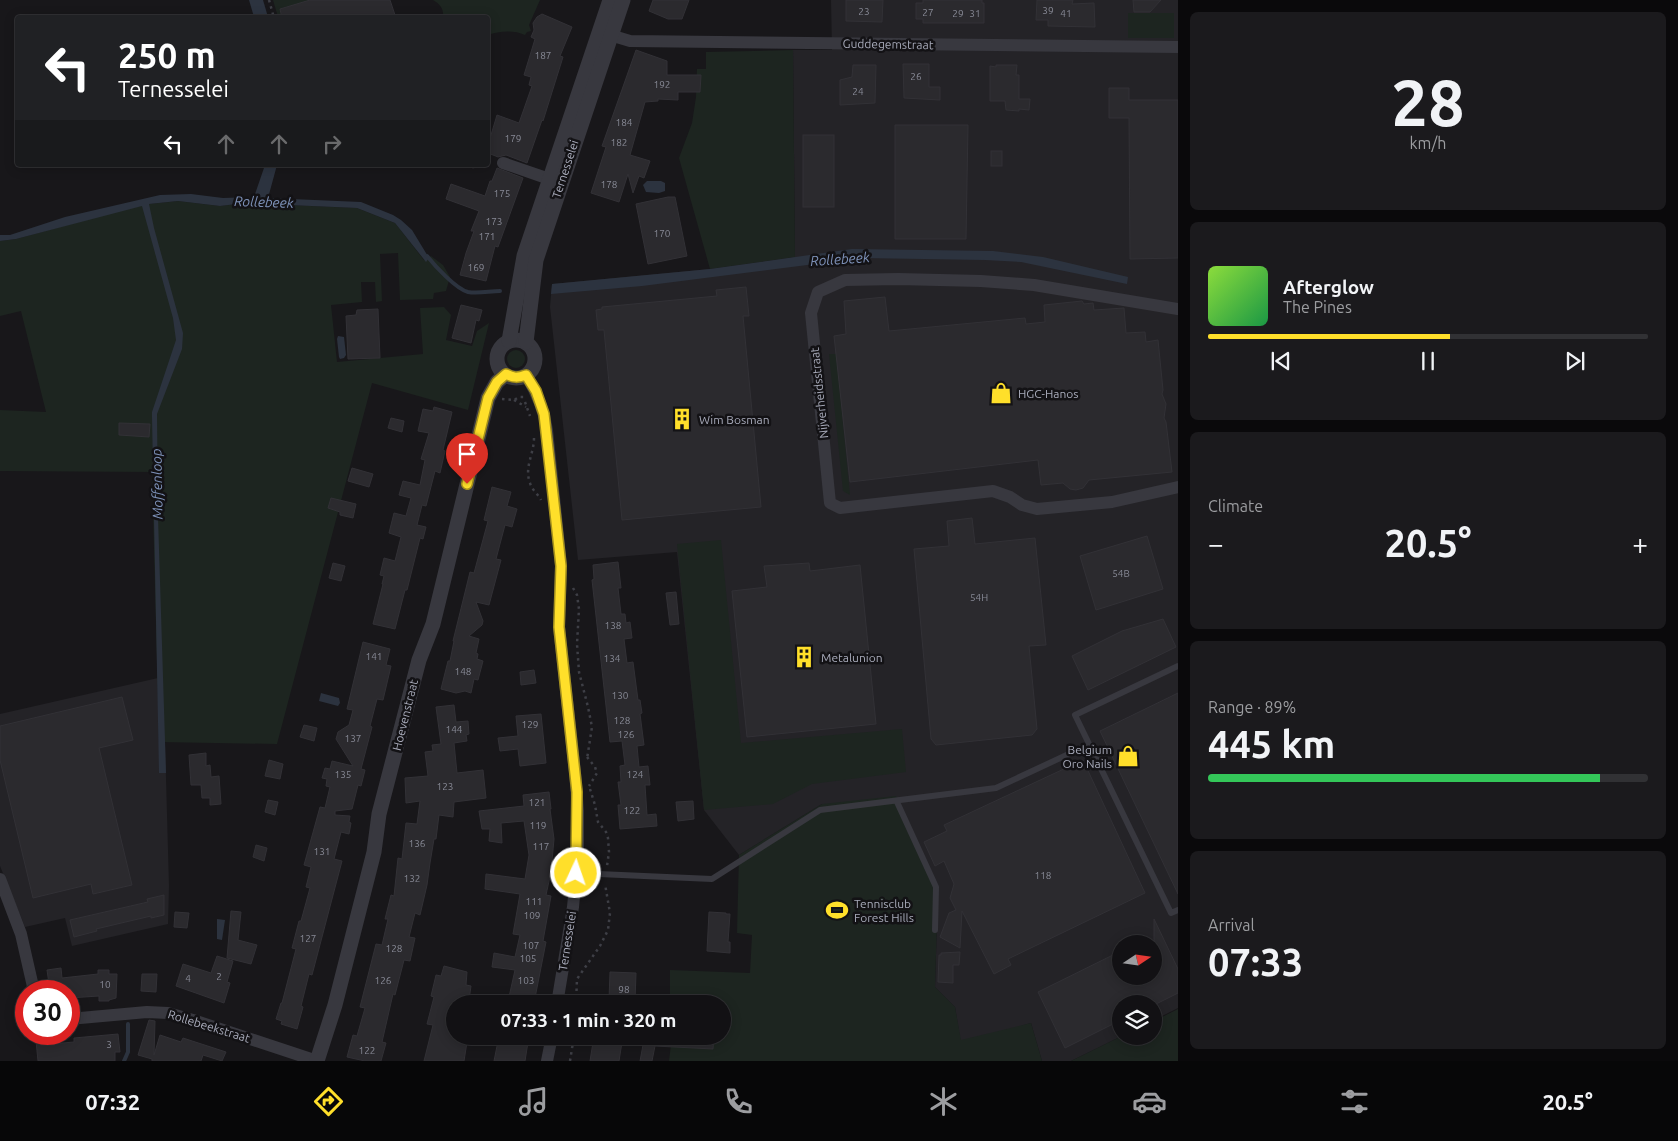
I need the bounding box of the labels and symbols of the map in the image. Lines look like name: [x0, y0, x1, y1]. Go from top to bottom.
house number: 39: [1042, 5, 1054, 16]
house number: 23: [858, 6, 870, 17]
house number: 27: [922, 7, 934, 18]
house number: 29: [952, 8, 964, 19]
house number: 31: [969, 8, 981, 19]
house number: 41: [1060, 8, 1072, 19]
street label: Guddegemstraat: [842, 37, 934, 51]
house number: 187: [535, 50, 551, 61]
house number: 26: [910, 71, 922, 82]
house number: 192: [654, 79, 670, 90]
house number: 24: [852, 86, 864, 97]
house number: 184: [616, 117, 633, 128]
house number: 179: [505, 133, 521, 144]
house number: 182: [611, 137, 627, 148]
street label: Ternesselei: [549, 138, 581, 200]
house number: 178: [601, 179, 618, 190]
house number: 175: [494, 188, 510, 199]
water label: Rollebeek: [234, 193, 295, 211]
house number: 173: [486, 216, 502, 227]
house number: 170: [654, 228, 671, 239]
house number: 171: [479, 231, 495, 242]
water label: Rollebeek: [810, 249, 871, 269]
house number: 169: [468, 262, 484, 273]
street label: Nijverheidsstraat: [808, 347, 830, 439]
shop icon: HGC-Hanos: [988, 380, 1014, 406]
place label: HGC-Hanos: [1018, 387, 1079, 400]
building icon: Wim Bosman: [669, 406, 695, 432]
place label: Wim Bosman: [699, 413, 770, 426]
pin: [446, 433, 488, 484]
water label: Moffenloop: [148, 449, 166, 519]
house number: 54B: [1112, 568, 1130, 579]
house number: 54H: [970, 592, 988, 603]
house number: 138: [605, 620, 622, 631]
building icon: Metalunion: [791, 644, 817, 670]
house number: 141: [366, 651, 382, 662]
place label: Metalunion: [821, 651, 883, 664]
house number: 134: [604, 653, 621, 664]
house number: 148: [455, 666, 472, 677]
street label: Hoevenstraat: [390, 678, 420, 752]
house number: 130: [612, 690, 629, 701]
house number: 128: [614, 715, 631, 726]
house number: 129: [522, 719, 538, 730]
house number: 144: [446, 724, 463, 735]
house number: 126: [618, 729, 635, 740]
house number: 137: [345, 733, 361, 744]
place label: Belgium Oro Nails: [1062, 743, 1112, 770]
shop icon: Belgium Oro Nails: [1115, 743, 1141, 769]
house number: 135: [335, 769, 351, 780]
house number: 124: [627, 769, 644, 780]
house number: 123: [437, 781, 453, 792]
house number: 121: [529, 797, 545, 808]
house number: 122: [624, 805, 640, 816]
house number: 119: [530, 820, 546, 831]
house number: 136: [409, 838, 426, 849]
house number: 117: [533, 841, 549, 852]
house number: 131: [314, 846, 330, 857]
position arrow: [549, 846, 601, 898]
house number: 118: [1035, 870, 1052, 881]
house number: 132: [404, 873, 420, 884]
house number: 111: [526, 896, 542, 907]
sports icon: Tennisclub Forest Hills: [824, 897, 850, 923]
place label: Tennisclub Forest Hills: [854, 897, 914, 924]
house number: 109: [524, 910, 540, 921]
street label: Ternesselei: [556, 910, 578, 972]
house number: 127: [300, 933, 316, 944]
north arrow: [1112, 935, 1162, 985]
house number: 107: [523, 940, 539, 951]
house number: 128: [386, 943, 403, 954]
house number: 105: [520, 953, 536, 964]
house number: 2: [216, 971, 222, 982]
house number: 4: [185, 973, 191, 984]
house number: 126: [375, 975, 392, 986]
house number: 103: [518, 975, 534, 986]
house number: 10: [99, 979, 111, 990]
speed limit sign: 30: [15, 980, 80, 1045]
house number: 98: [618, 984, 630, 995]
street label: Rollebeekstraat: [166, 1007, 252, 1045]
house number: 3: [106, 1039, 112, 1050]
house number: 122: [359, 1045, 375, 1056]

